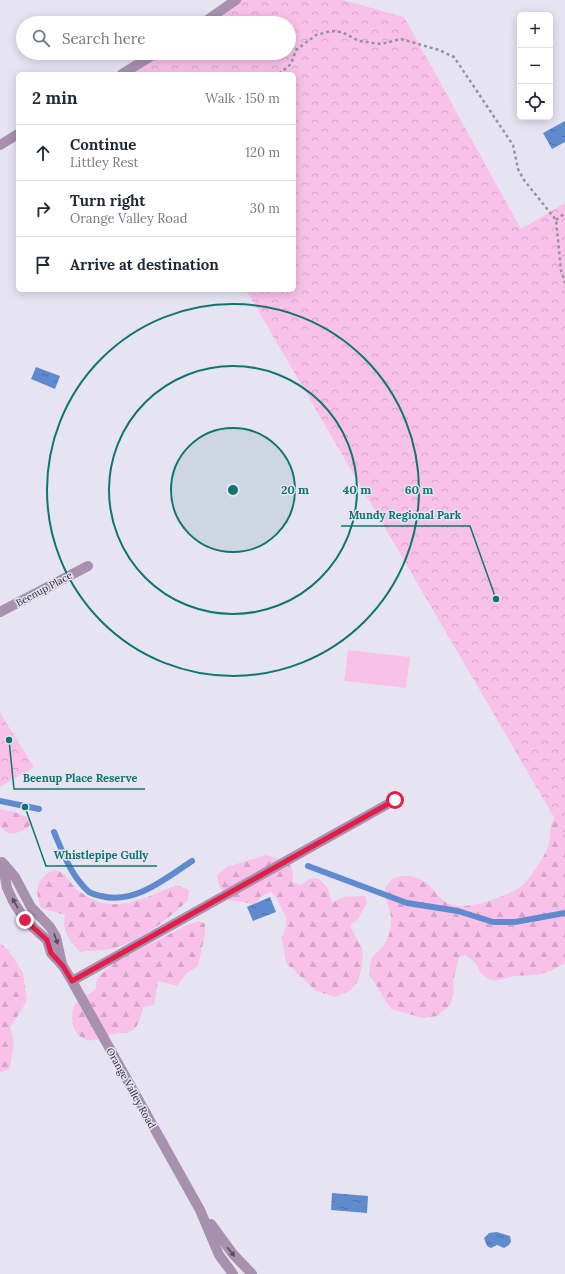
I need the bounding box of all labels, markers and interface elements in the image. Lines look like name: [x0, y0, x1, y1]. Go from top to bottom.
map controls: [517, 12, 553, 120]
button: +: [517, 12, 553, 48]
search box: [16, 16, 296, 60]
icon: search: [30, 27, 52, 49]
text: Search here: [62, 29, 145, 48]
button: −: [517, 48, 553, 84]
button: locate: [517, 84, 553, 120]
text: 2 min: [32, 87, 78, 109]
text: Walk · 150 m: [205, 90, 280, 107]
text: Continue: [70, 135, 136, 154]
icon: ahead: [32, 142, 54, 164]
text: 120 m: [245, 144, 280, 161]
text: Littley Rest: [70, 154, 139, 171]
text: Turn right: [70, 191, 146, 210]
icon: right: [32, 198, 54, 220]
text: 30 m: [250, 200, 280, 217]
text: Orange Valley Road: [70, 210, 187, 227]
icon: arrive: [32, 254, 54, 276]
text: Arrive at destination: [70, 255, 219, 274]
text: 20 m: [281, 482, 309, 497]
text: 40 m: [343, 482, 371, 497]
text: 60 m: [405, 482, 433, 497]
centre of rings: [226, 483, 240, 497]
callout: Mundy Regional Park: [341, 503, 470, 526]
text: Mundy Regional Park: [349, 508, 462, 522]
street label: Beenup Place: [13, 568, 75, 609]
callout: Beenup Place Reserve: [14, 766, 145, 789]
text: Beenup Place Reserve: [23, 771, 137, 785]
route start: [386, 791, 404, 809]
callout: Whistlepipe Gully: [46, 843, 157, 866]
text: Whistlepipe Gully: [54, 848, 149, 862]
one-way arrow: [11, 897, 18, 909]
route end: [16, 911, 34, 929]
one-way arrow: [53, 933, 59, 945]
street label: Orange Valley Road: [103, 1045, 159, 1131]
one-way arrow: [227, 1247, 236, 1257]

